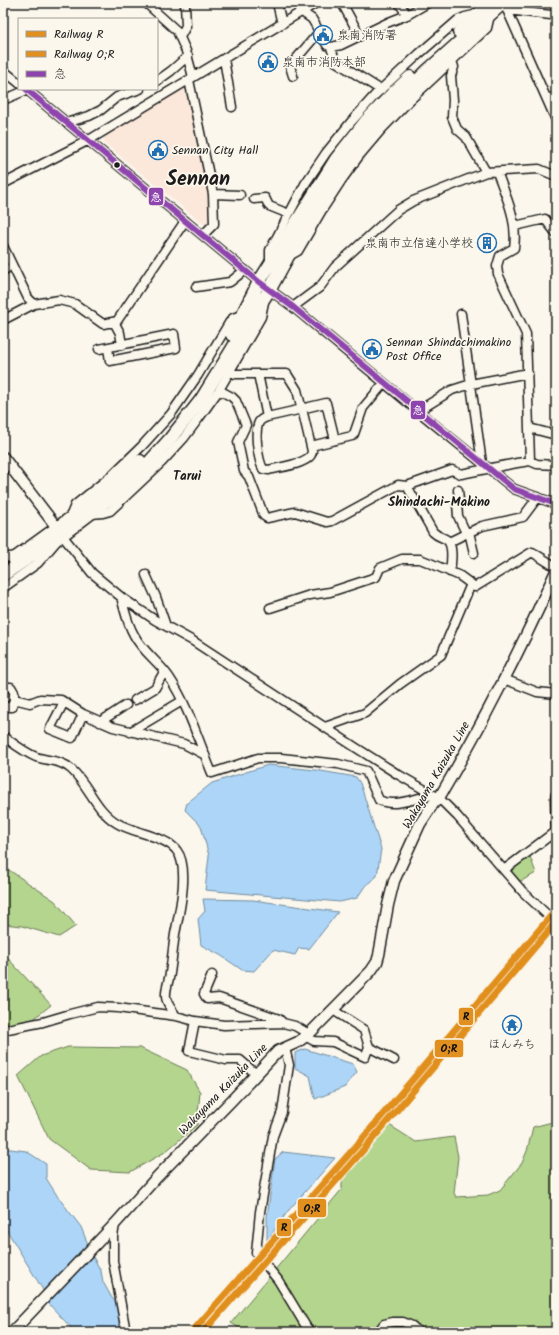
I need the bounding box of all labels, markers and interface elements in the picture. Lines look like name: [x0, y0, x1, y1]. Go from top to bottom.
legend: [18, 18, 158, 90]
public building icon: 泉南消防署: [312, 24, 334, 46]
text: Railway R: [54, 25, 104, 44]
place label: 泉南消防署: [337, 26, 397, 45]
text: Railway O;R: [54, 45, 115, 64]
public building icon: 泉南市消防本部: [257, 51, 279, 73]
place label: 泉南市消防本部: [282, 53, 366, 72]
text: 急: [54, 65, 66, 84]
public building icon: Sennan City Hall: [147, 139, 169, 161]
place label: Sennan City Hall: [172, 141, 258, 160]
unlabelled marker: [112, 160, 122, 170]
district label: Sennan: [166, 164, 230, 196]
line badge: 急: [148, 187, 164, 206]
text: 急: [151, 189, 162, 207]
building icon: 泉南市立信達小学校: [476, 232, 498, 254]
place label: 泉南市立信達小学校: [365, 234, 473, 253]
place label: Sennan Shindachimakino Post Office: [386, 333, 511, 366]
public building icon: Sennan Shindachimakino Post Office: [361, 338, 383, 360]
line badge: 急: [410, 400, 426, 420]
text: 急: [413, 402, 424, 420]
district label: Tarui: [173, 466, 202, 487]
district label: Shindachi-Makino: [388, 492, 490, 513]
street label: Wakayama Kaizuka Line: [398, 717, 475, 833]
line badge: R: [458, 1007, 474, 1026]
text: R: [463, 1008, 470, 1026]
temple icon: ほんみち: [501, 1014, 523, 1036]
place label: ほんみち: [488, 1035, 536, 1054]
street label: Wakayama Kaizuka Line: [174, 1039, 273, 1140]
line badge: O;R: [434, 1039, 464, 1058]
text: O;R: [441, 1040, 458, 1058]
line badge: O;R: [297, 1198, 327, 1218]
text: O;R: [304, 1200, 321, 1218]
line badge: R: [276, 1218, 292, 1237]
text: R: [281, 1219, 288, 1237]

